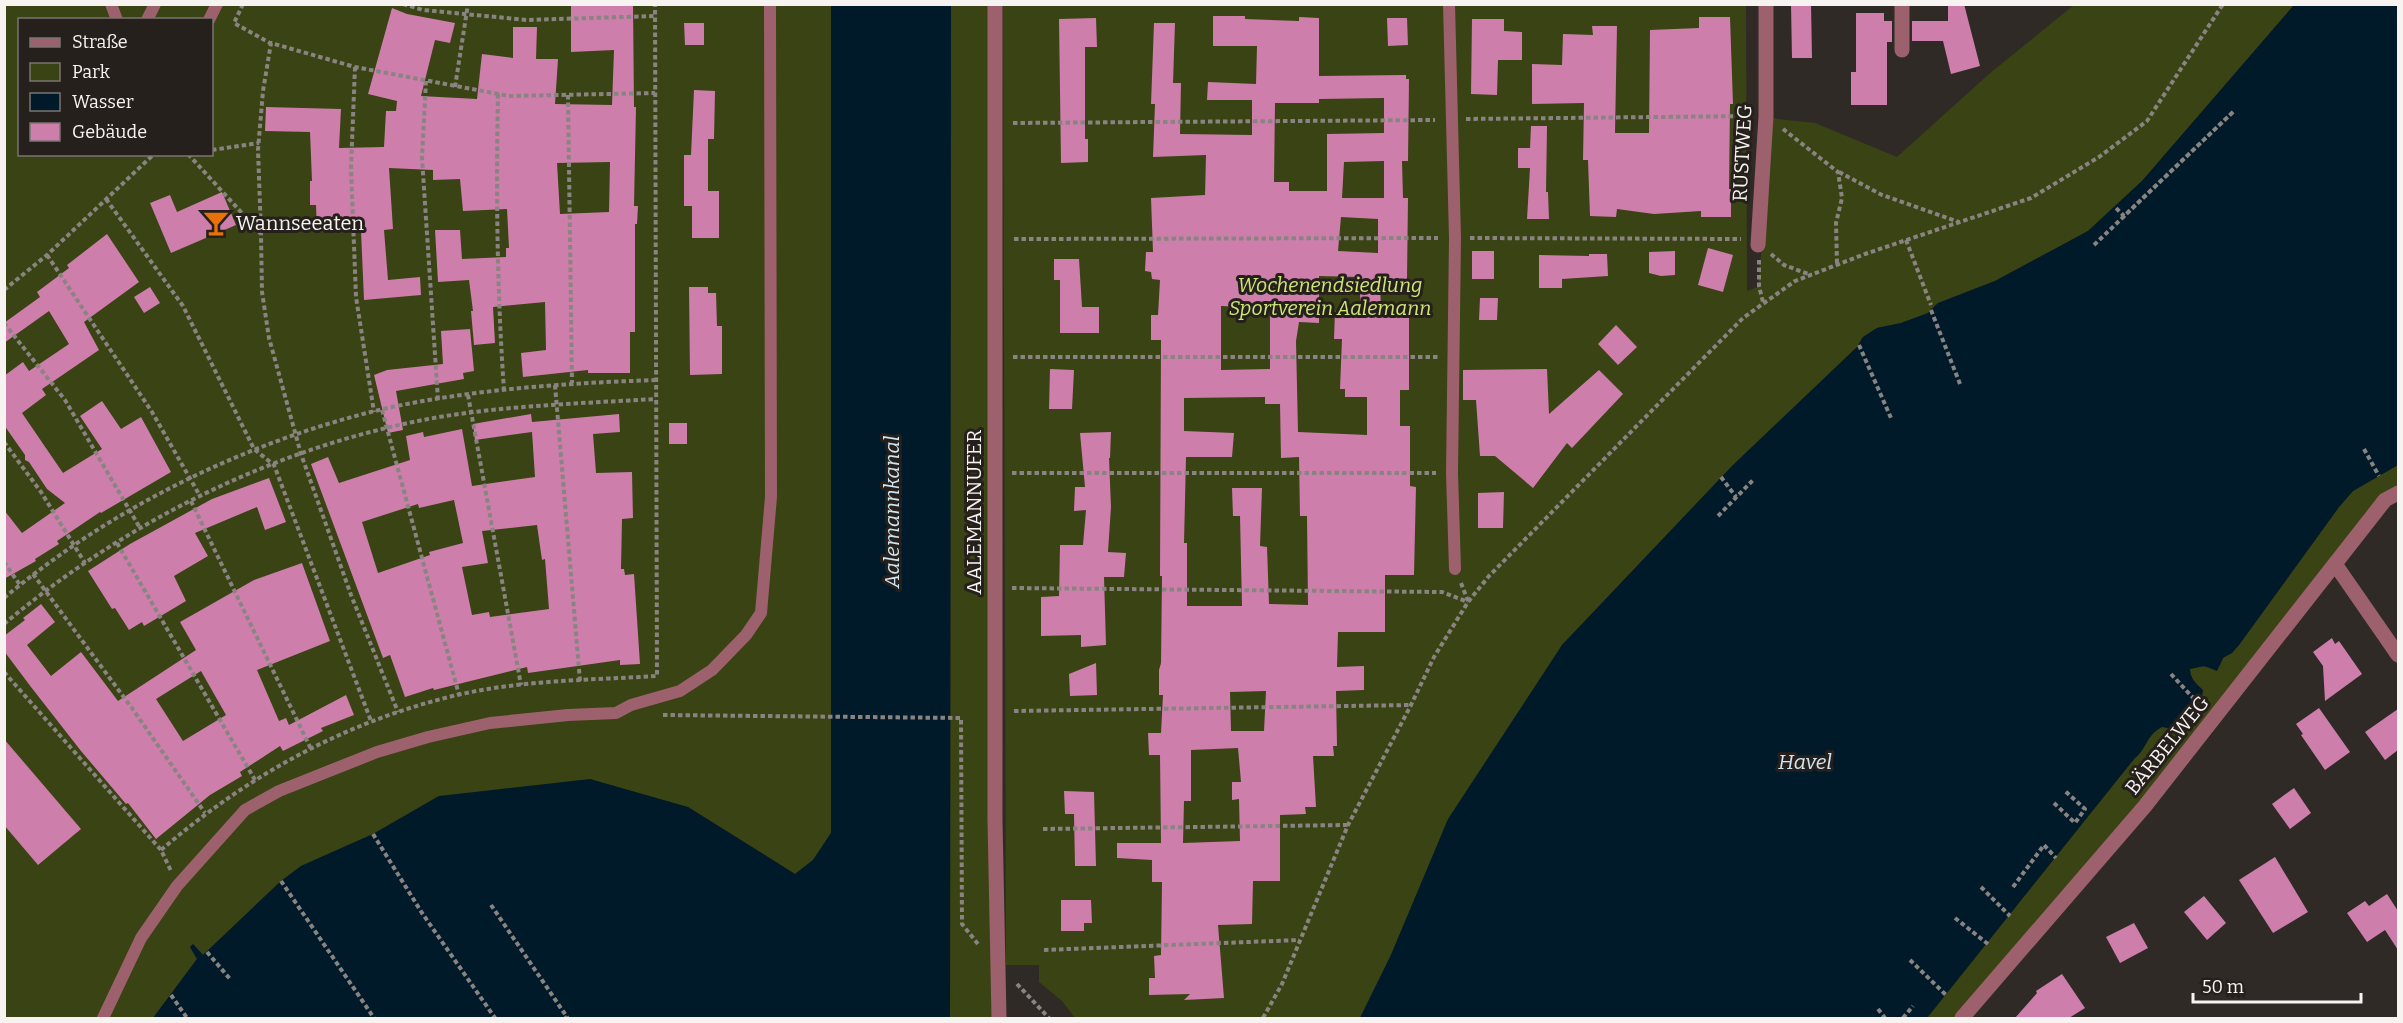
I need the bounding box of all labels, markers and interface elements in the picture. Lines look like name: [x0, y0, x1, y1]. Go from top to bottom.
legend: [18, 18, 213, 156]
text: Straße: [72, 31, 128, 53]
text: Park: [72, 61, 111, 83]
text: Wasser: [72, 91, 134, 113]
street label: RUSTWEG: [1727, 104, 1757, 202]
text: Gebäude: [72, 121, 147, 143]
bar icon: Wannseeaten: [201, 208, 231, 238]
place label: Wannseeaten: [236, 211, 364, 235]
park label: Wochenendsiedlung Sportverein Aalemann: [1229, 273, 1431, 320]
street label: AALEMANNUFER: [962, 430, 986, 594]
water label: Aalemannkanal: [879, 435, 905, 589]
street label: BÄRBELWEG: [2120, 691, 2214, 799]
water label: Havel: [1778, 749, 1832, 775]
scale bar: [2193, 966, 2361, 1004]
text: 50 m: [2202, 976, 2244, 998]

